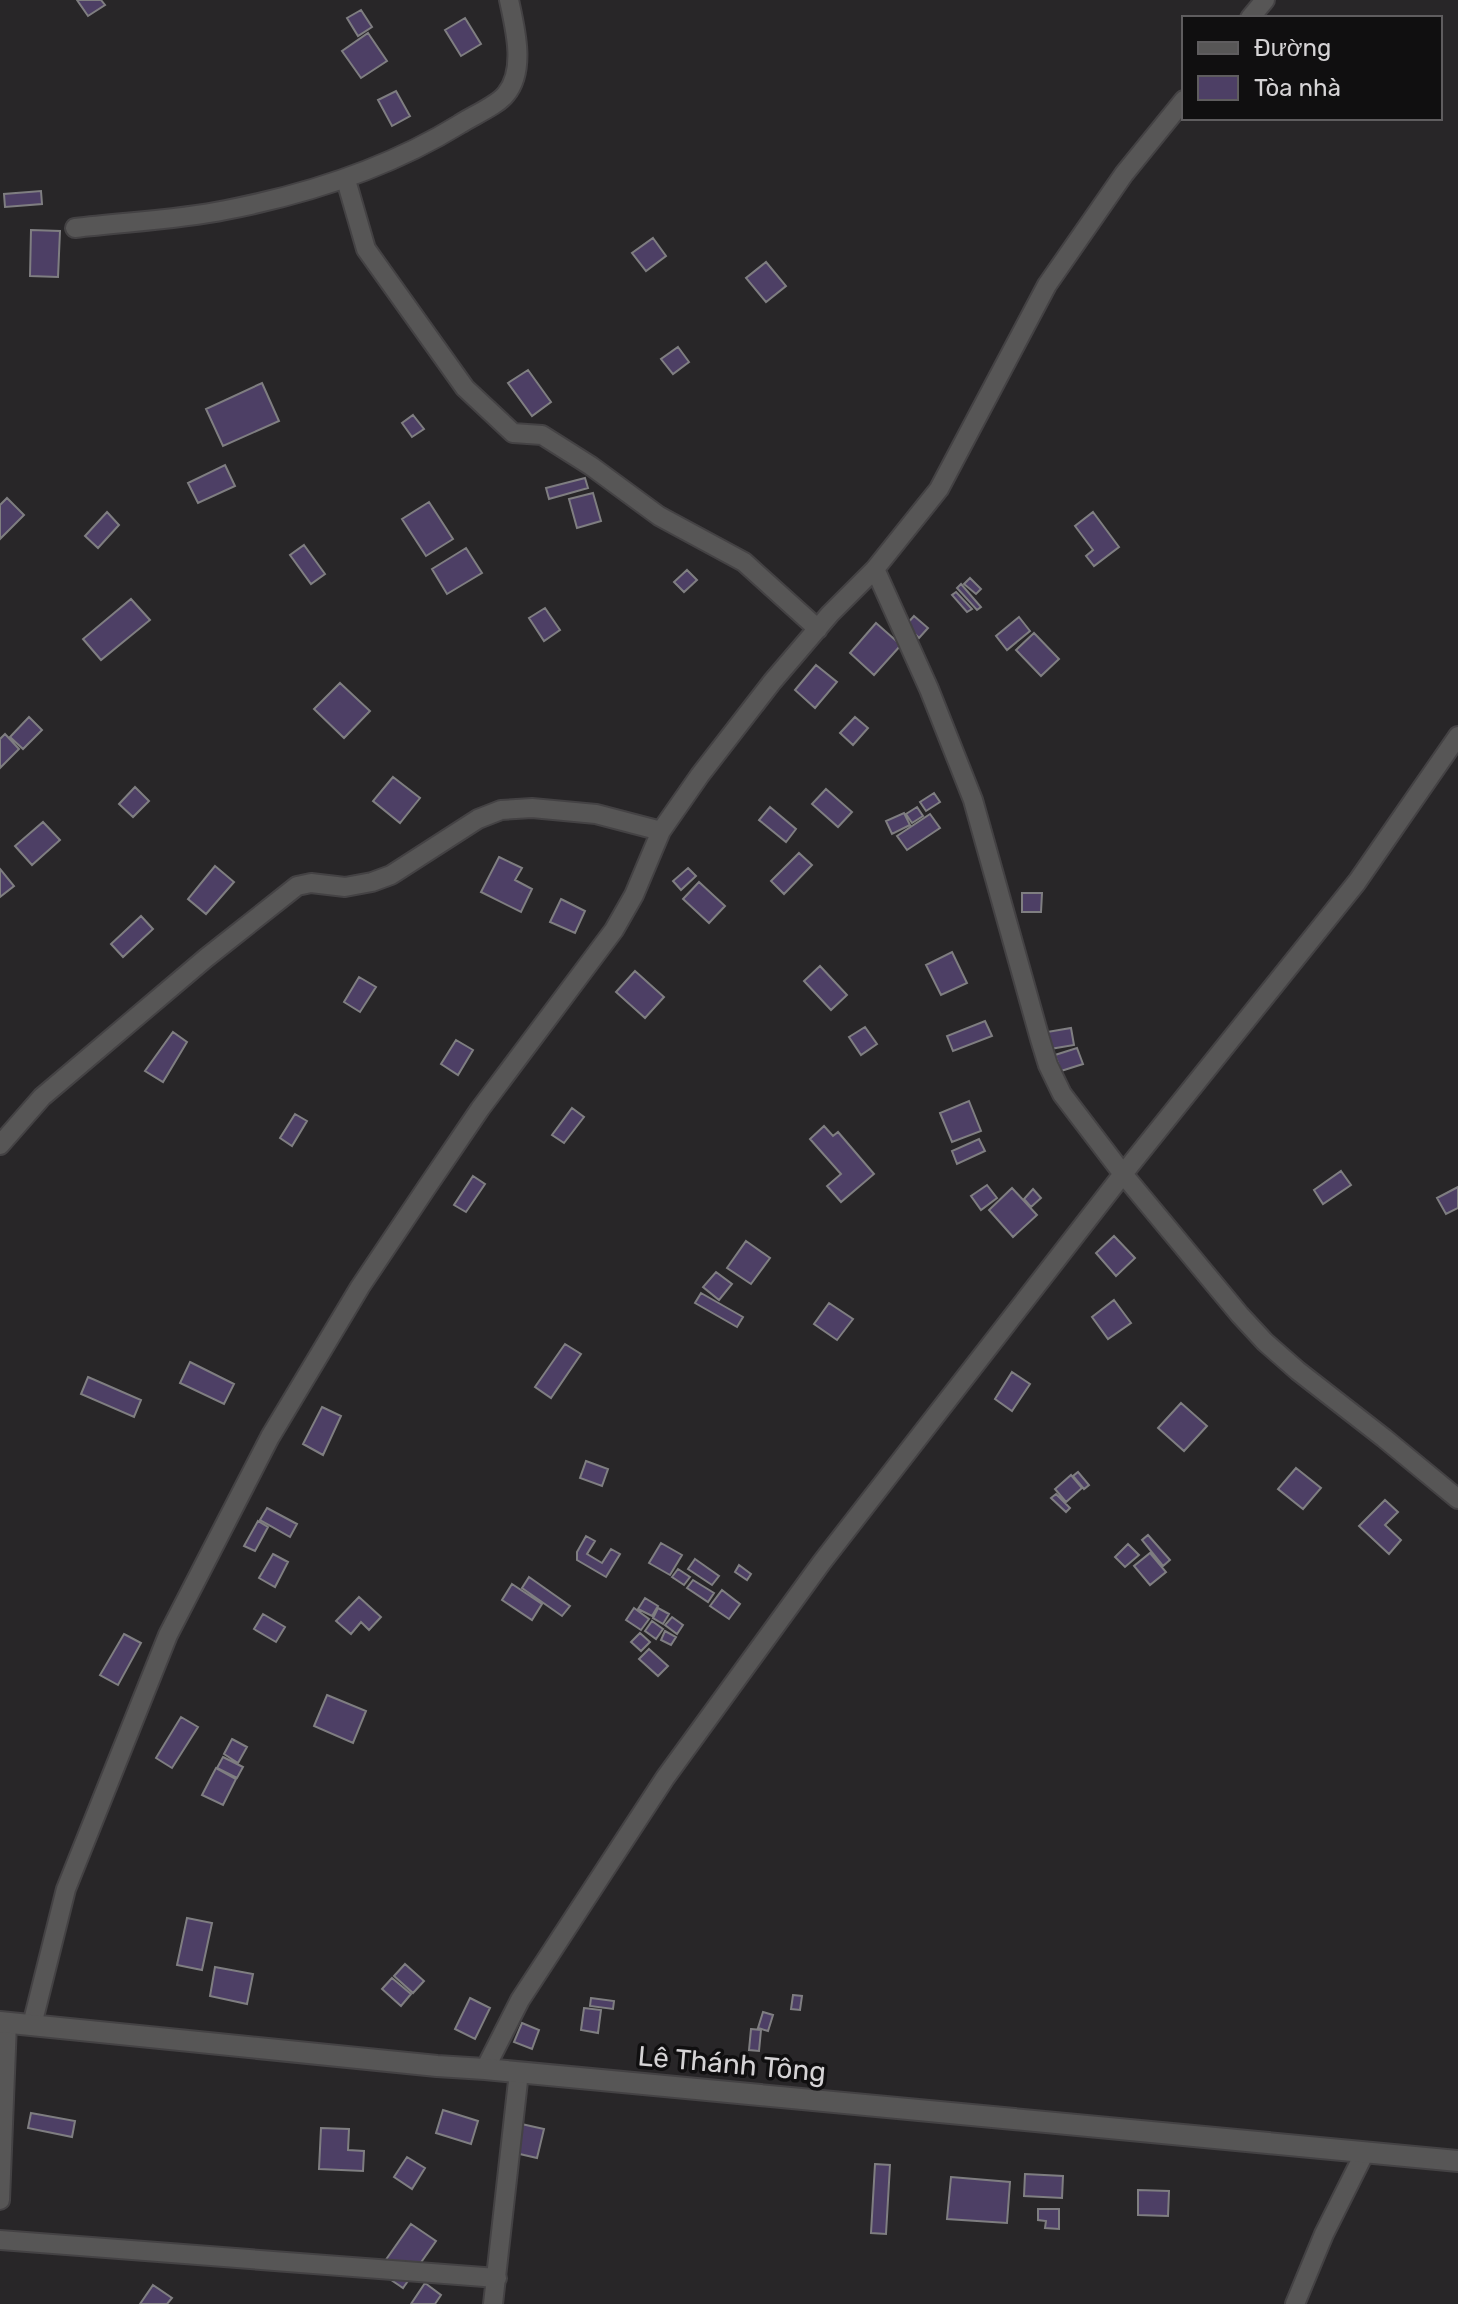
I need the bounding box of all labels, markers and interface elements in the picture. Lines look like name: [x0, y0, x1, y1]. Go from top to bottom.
legend: [1182, 16, 1442, 120]
text: Đường: [1254, 34, 1331, 62]
text: Tòa nhà: [1254, 74, 1341, 102]
street label: Lê Thánh Tông: [636, 2039, 828, 2089]

